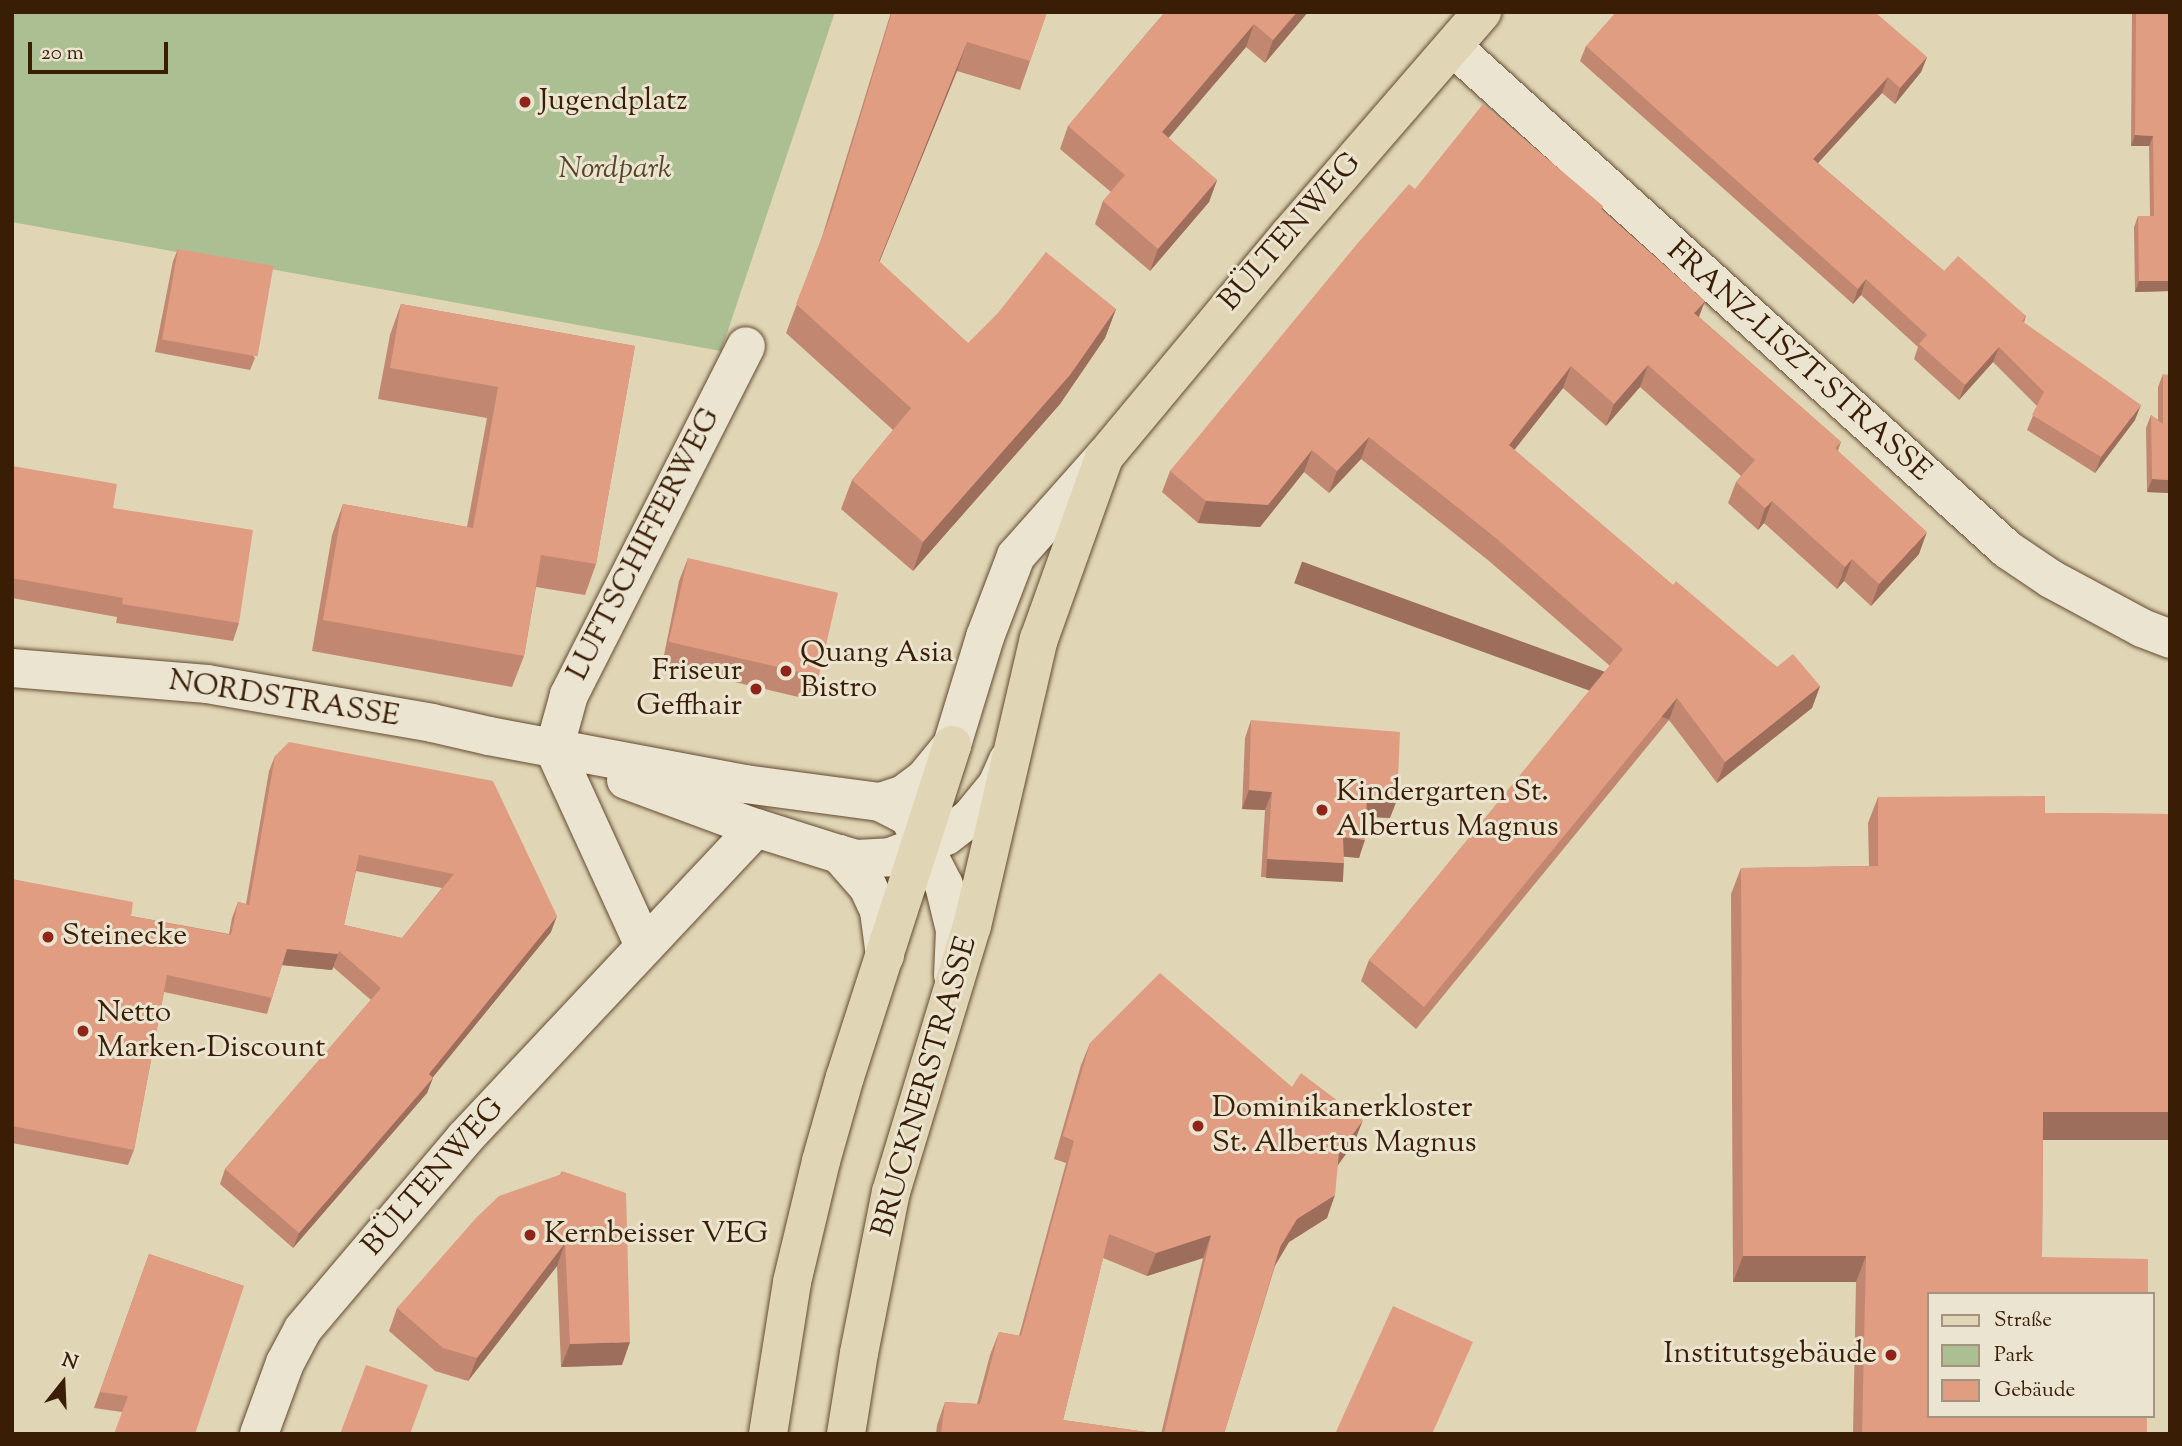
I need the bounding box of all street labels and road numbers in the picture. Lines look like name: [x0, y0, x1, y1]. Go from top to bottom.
street label: BÜLTENWEG: [1212, 147, 1370, 319]
street label: FRANZ-LISZT-STRASSE: [1658, 234, 1938, 490]
street label: LUFTSCHIFFERWEG: [561, 403, 729, 687]
street label: NORDSTRASSE: [166, 664, 402, 736]
street label: BRUCKNERSTRASSE: [866, 933, 986, 1241]
street label: BÜLTENWEG: [355, 1092, 513, 1264]

